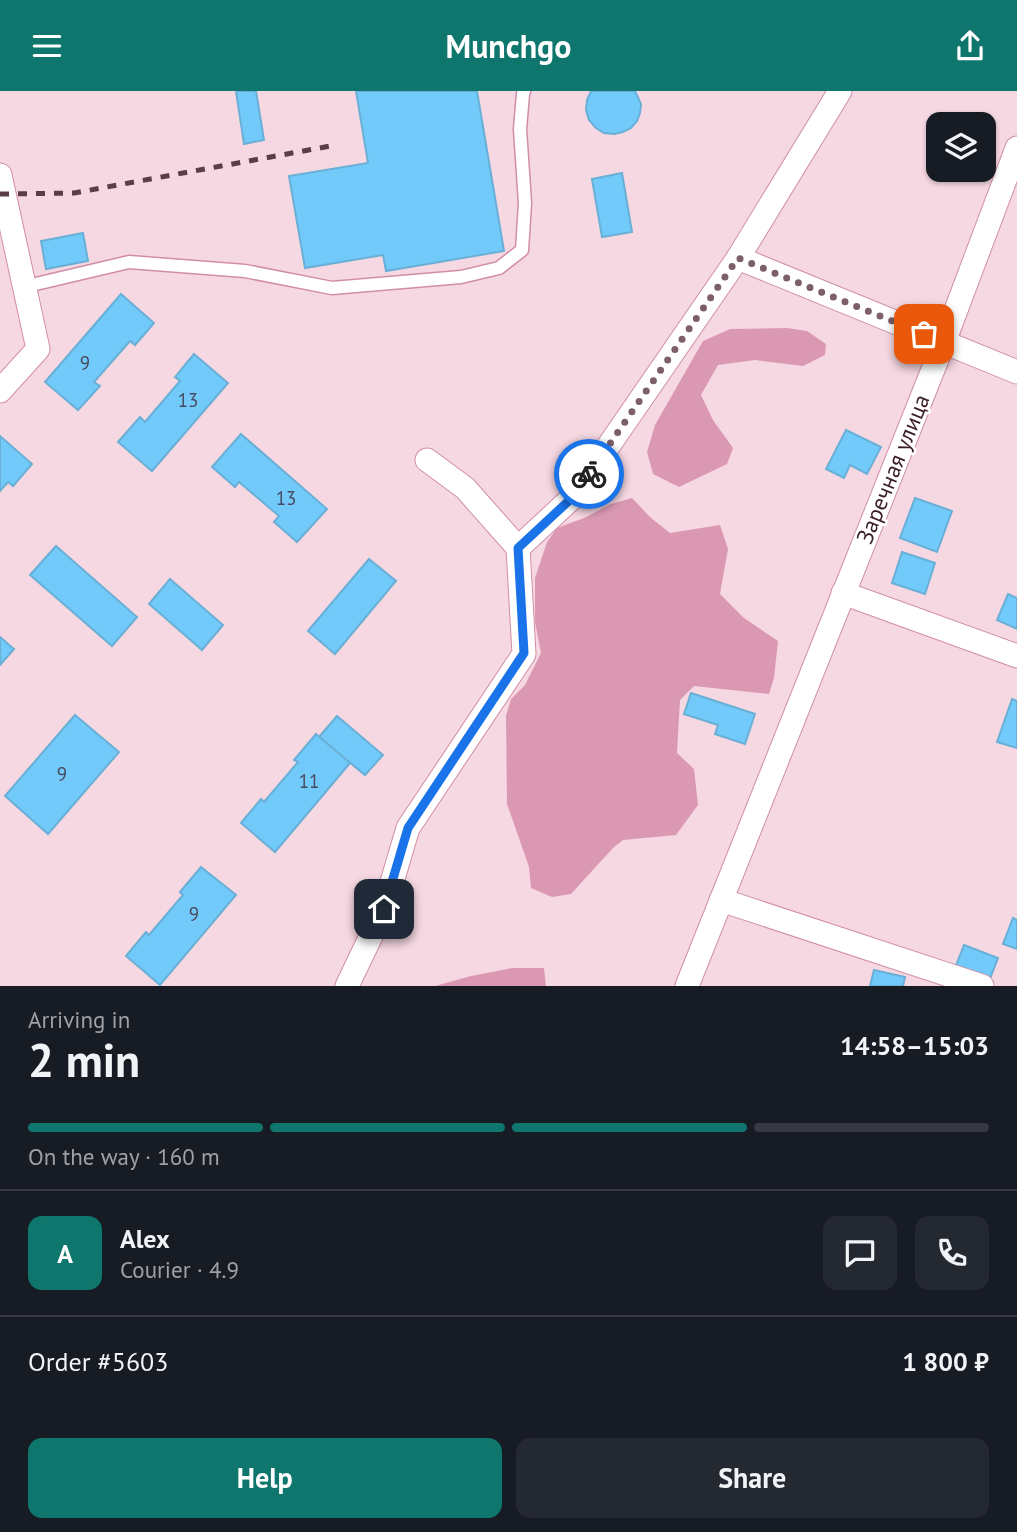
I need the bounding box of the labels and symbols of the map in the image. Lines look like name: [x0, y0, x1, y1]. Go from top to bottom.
pin: [894, 304, 954, 364]
house number: 9: [80, 351, 90, 375]
house number: 13: [178, 388, 198, 412]
street label: Заречная улица: [849, 390, 936, 548]
courier: [554, 439, 624, 509]
house number: 13: [276, 486, 296, 510]
house number: 9: [57, 762, 67, 786]
house number: 11: [299, 769, 319, 793]
pin: [354, 879, 414, 939]
house number: 9: [189, 902, 199, 926]

